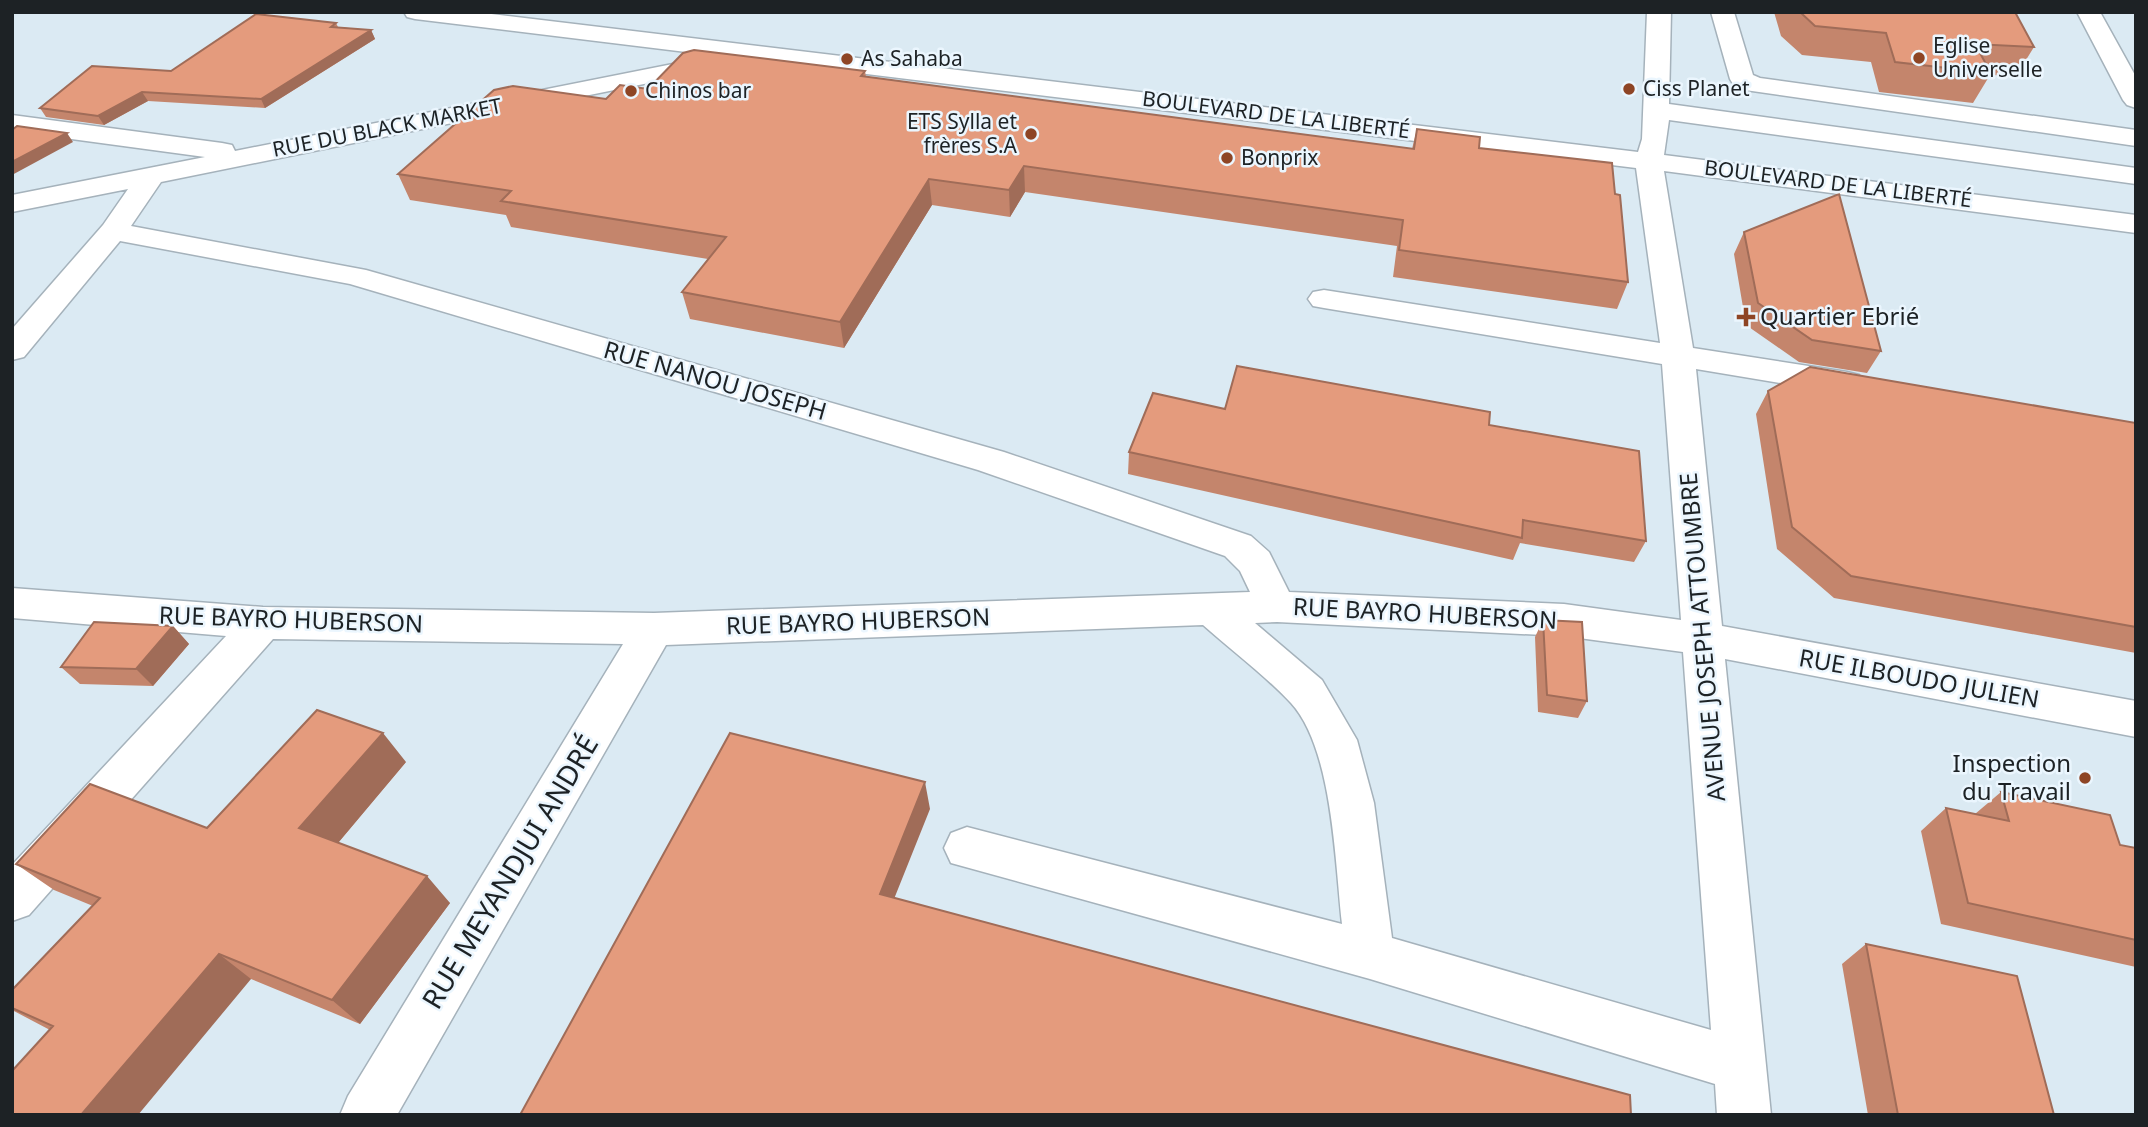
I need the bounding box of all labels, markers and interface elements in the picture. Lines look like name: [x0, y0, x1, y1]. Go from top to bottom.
place label: Eglise Universelle: [1933, 31, 2043, 83]
place label: As Sahaba: [861, 44, 963, 72]
marker: Eglise Universelle: [1911, 50, 1927, 66]
marker: As Sahaba: [839, 51, 855, 67]
place label: Ciss Planet: [1643, 74, 1750, 102]
place label: Chinos bar: [645, 76, 752, 104]
marker: Ciss Planet: [1621, 81, 1637, 97]
marker: Chinos bar: [623, 83, 639, 99]
street label: BOULEVARD DE LA LIBERTÉ: [1141, 84, 1411, 144]
street label: RUE DU BLACK MARKET: [270, 91, 504, 163]
place label: ETS Sylla et frères S.A: [907, 107, 1018, 159]
marker: ETS Sylla et frères S.A: [1023, 126, 1039, 142]
place label: Bonprix: [1241, 143, 1318, 171]
marker: Bonprix: [1219, 150, 1235, 166]
street label: BOULEVARD DE LA LIBERTÉ: [1703, 153, 1973, 213]
place label: Quartier Ebrié: [1760, 299, 1919, 332]
marker: Quartier Ebrié: [1738, 309, 1754, 325]
street label: RUE NANOU JOSEPH: [600, 332, 831, 427]
street label: AVENUE JOSEPH ATTOUMBRE: [1671, 471, 1732, 803]
street label: RUE BAYRO HUBERSON: [1292, 589, 1558, 636]
street label: RUE BAYRO HUBERSON: [158, 597, 424, 640]
street label: RUE BAYRO HUBERSON: [725, 599, 991, 642]
street label: RUE ILBOUDO JULIEN: [1796, 640, 2042, 715]
street label: RUE MEYANDJUI ANDRÉ: [412, 728, 606, 1015]
place label: Inspection du Travail: [1953, 746, 2071, 807]
marker: Inspection du Travail: [2077, 770, 2093, 786]

